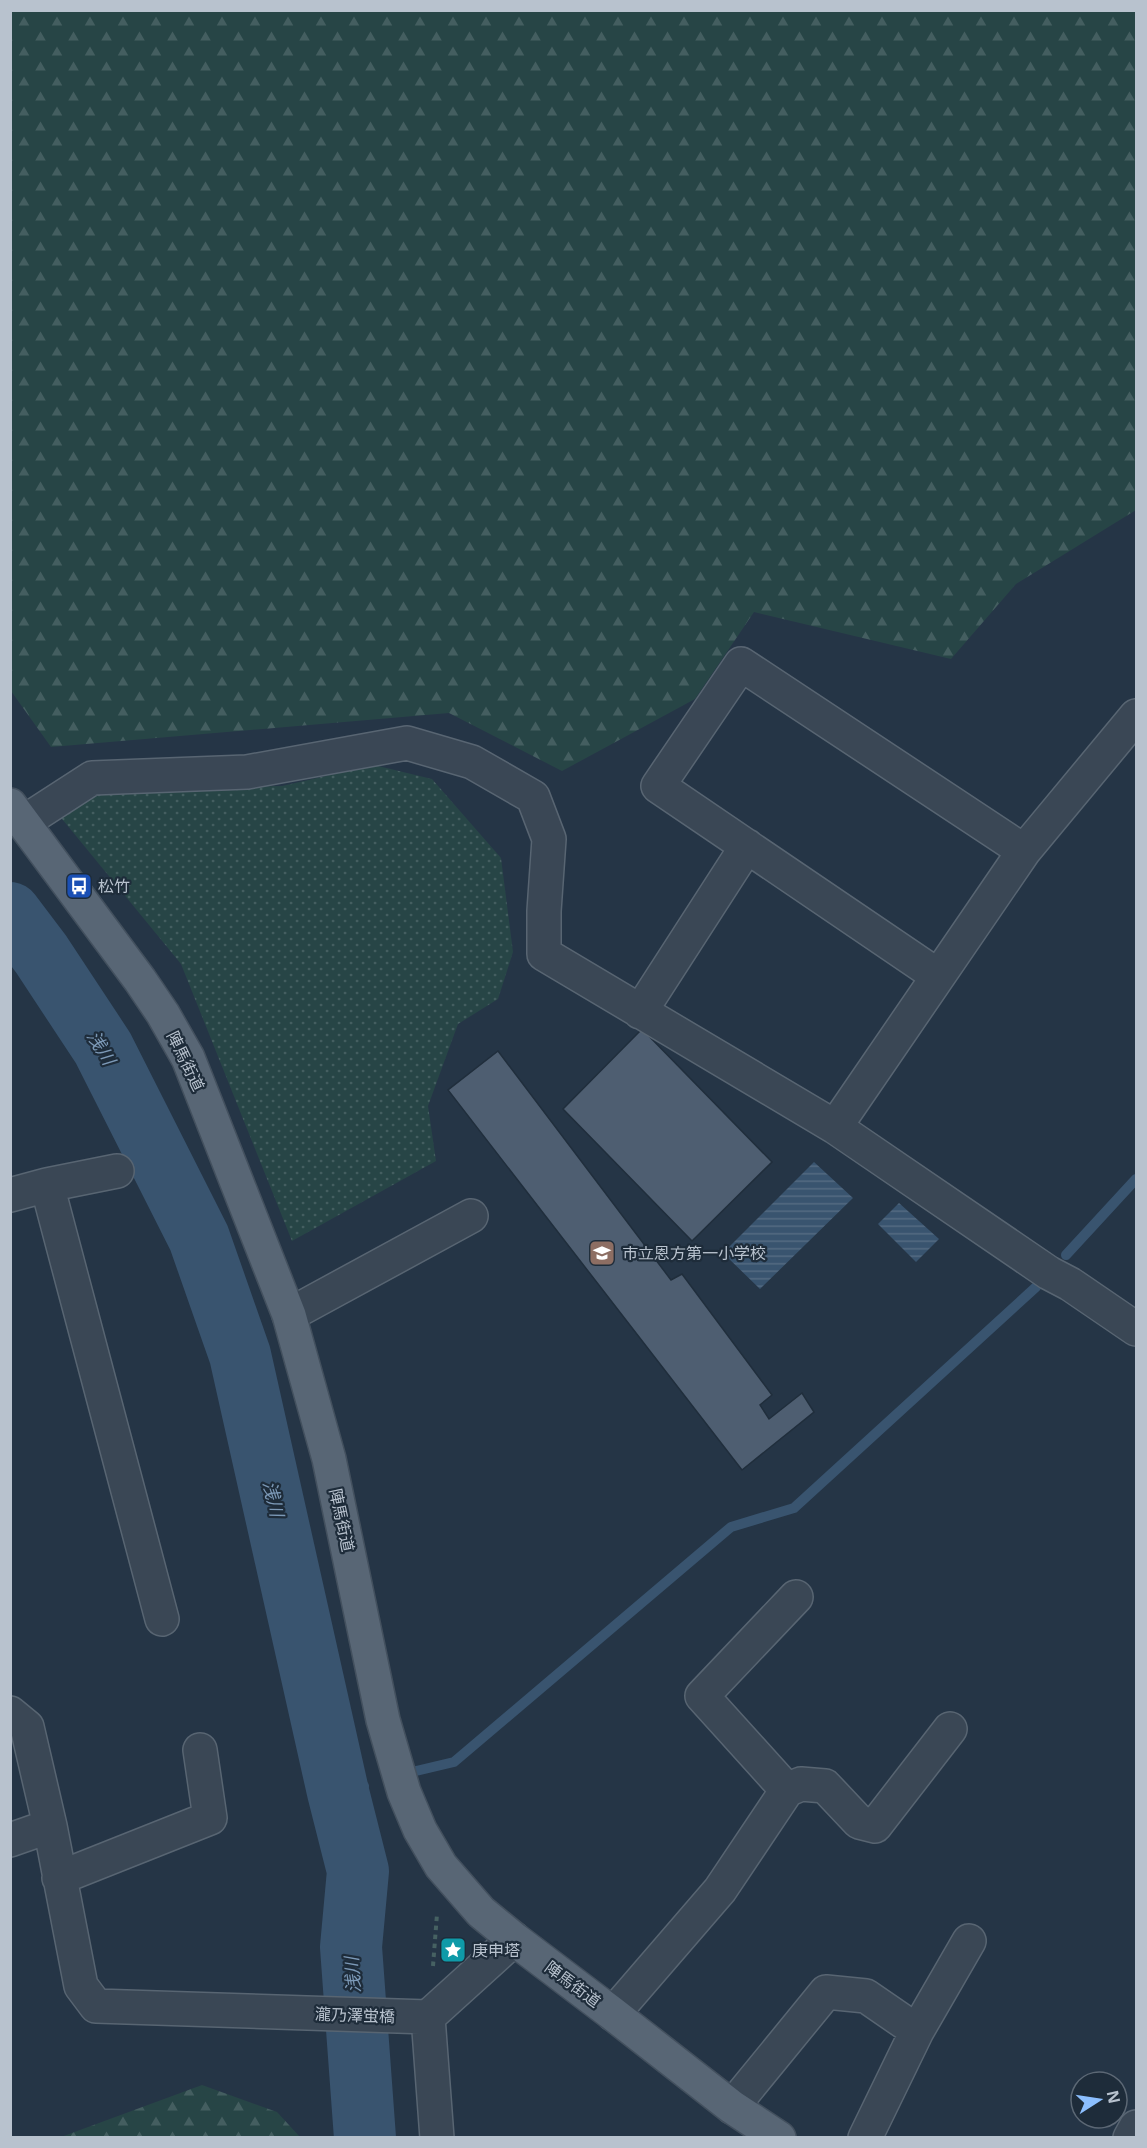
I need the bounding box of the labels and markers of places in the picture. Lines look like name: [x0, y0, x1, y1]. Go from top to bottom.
bus stop icon: 松竹: [64, 871, 94, 901]
place label: 松竹: [98, 875, 130, 897]
school or university icon: 市立恩方第一小学校: [587, 1238, 617, 1268]
place label: 市立恩方第一小学校: [622, 1242, 766, 1264]
place icon: 庚申塔: [438, 1935, 468, 1965]
place label: 庚申塔: [472, 1939, 520, 1961]

